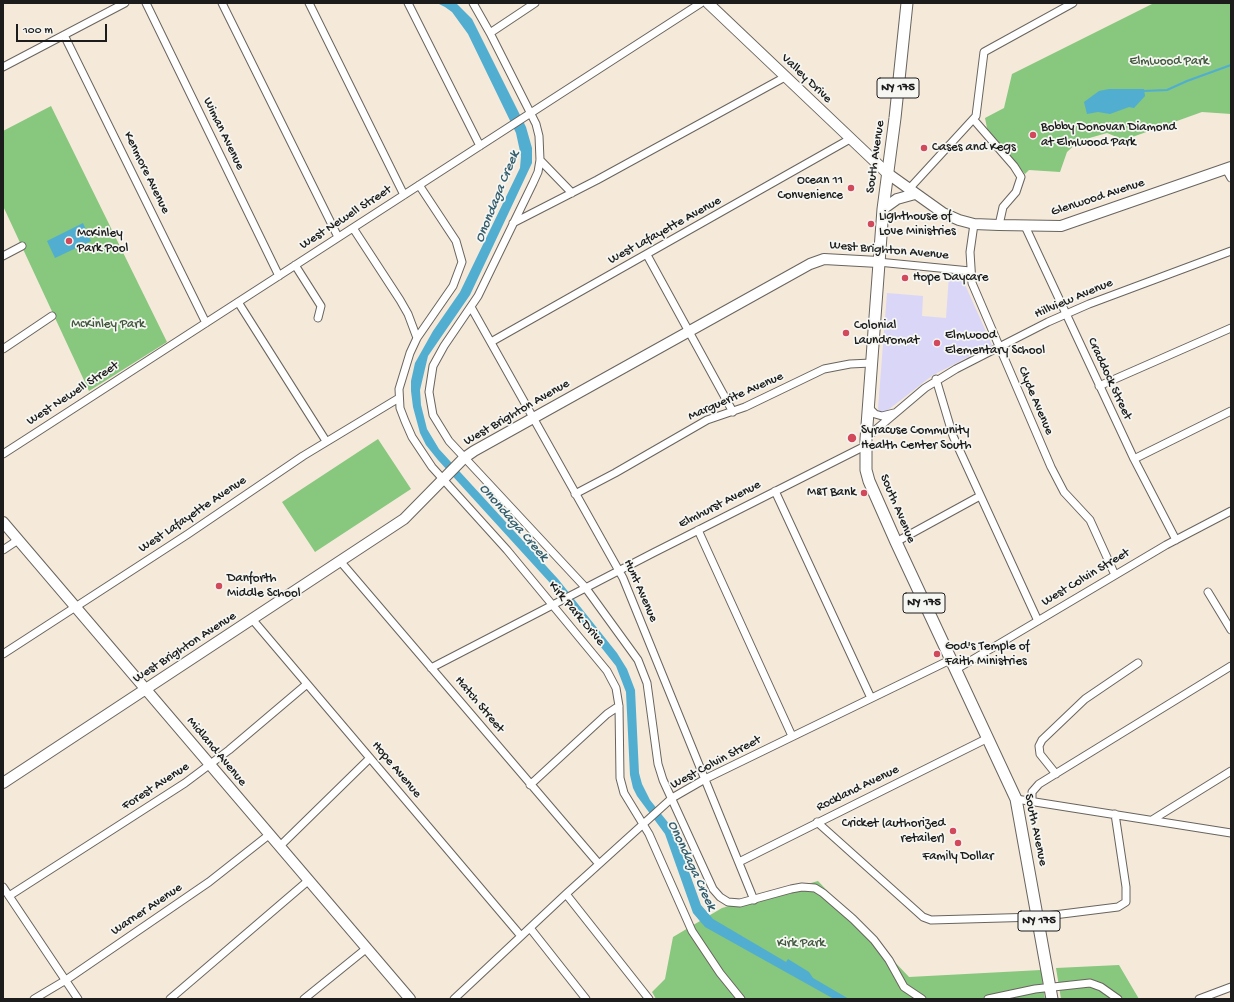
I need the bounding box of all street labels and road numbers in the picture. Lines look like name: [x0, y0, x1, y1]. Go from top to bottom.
street label: Valley Drive: [777, 51, 835, 107]
road number: NY 175: [877, 78, 919, 98]
street label: Wiman Avenue: [199, 95, 247, 173]
street label: South Avenue: [863, 120, 889, 194]
street label: Kenmore Avenue: [119, 129, 173, 217]
street label: Glenwood Avenue: [1049, 176, 1147, 220]
street label: West Newell Street: [297, 182, 395, 254]
street label: West Lafayette Avenue: [606, 193, 724, 269]
street label: West Brighton Avenue: [829, 238, 949, 264]
street label: Hillview Avenue: [1033, 276, 1115, 322]
street label: Craddock Street: [1083, 335, 1135, 423]
street label: West Newell Street: [24, 358, 122, 430]
street label: Clyde Avenue: [1014, 364, 1056, 438]
street label: Marguerite Avenue: [686, 369, 786, 425]
street label: West Brighton Avenue: [461, 376, 573, 450]
street label: South Avenue: [875, 472, 919, 546]
street label: West Lafayette Avenue: [136, 473, 250, 557]
street label: Elmhurst Avenue: [676, 478, 764, 532]
street label: West Colvin Street: [1039, 546, 1133, 610]
street label: Hunt Avenue: [619, 557, 661, 625]
street label: Kirk Park Drive: [544, 578, 608, 650]
road number: NY 175: [903, 593, 945, 613]
street label: West Brighton Avenue: [131, 609, 239, 687]
street label: Hatch Street: [451, 674, 507, 736]
street label: Midland Avenue: [183, 714, 249, 790]
street label: West Colvin Street: [668, 733, 764, 793]
street label: Hope Avenue: [368, 738, 424, 802]
street label: Forest Avenue: [119, 759, 193, 815]
street label: Rockland Avenue: [814, 762, 902, 816]
street label: South Avenue: [1020, 793, 1050, 867]
street label: Warner Avenue: [108, 880, 186, 940]
road number: NY 175: [1018, 911, 1060, 931]

